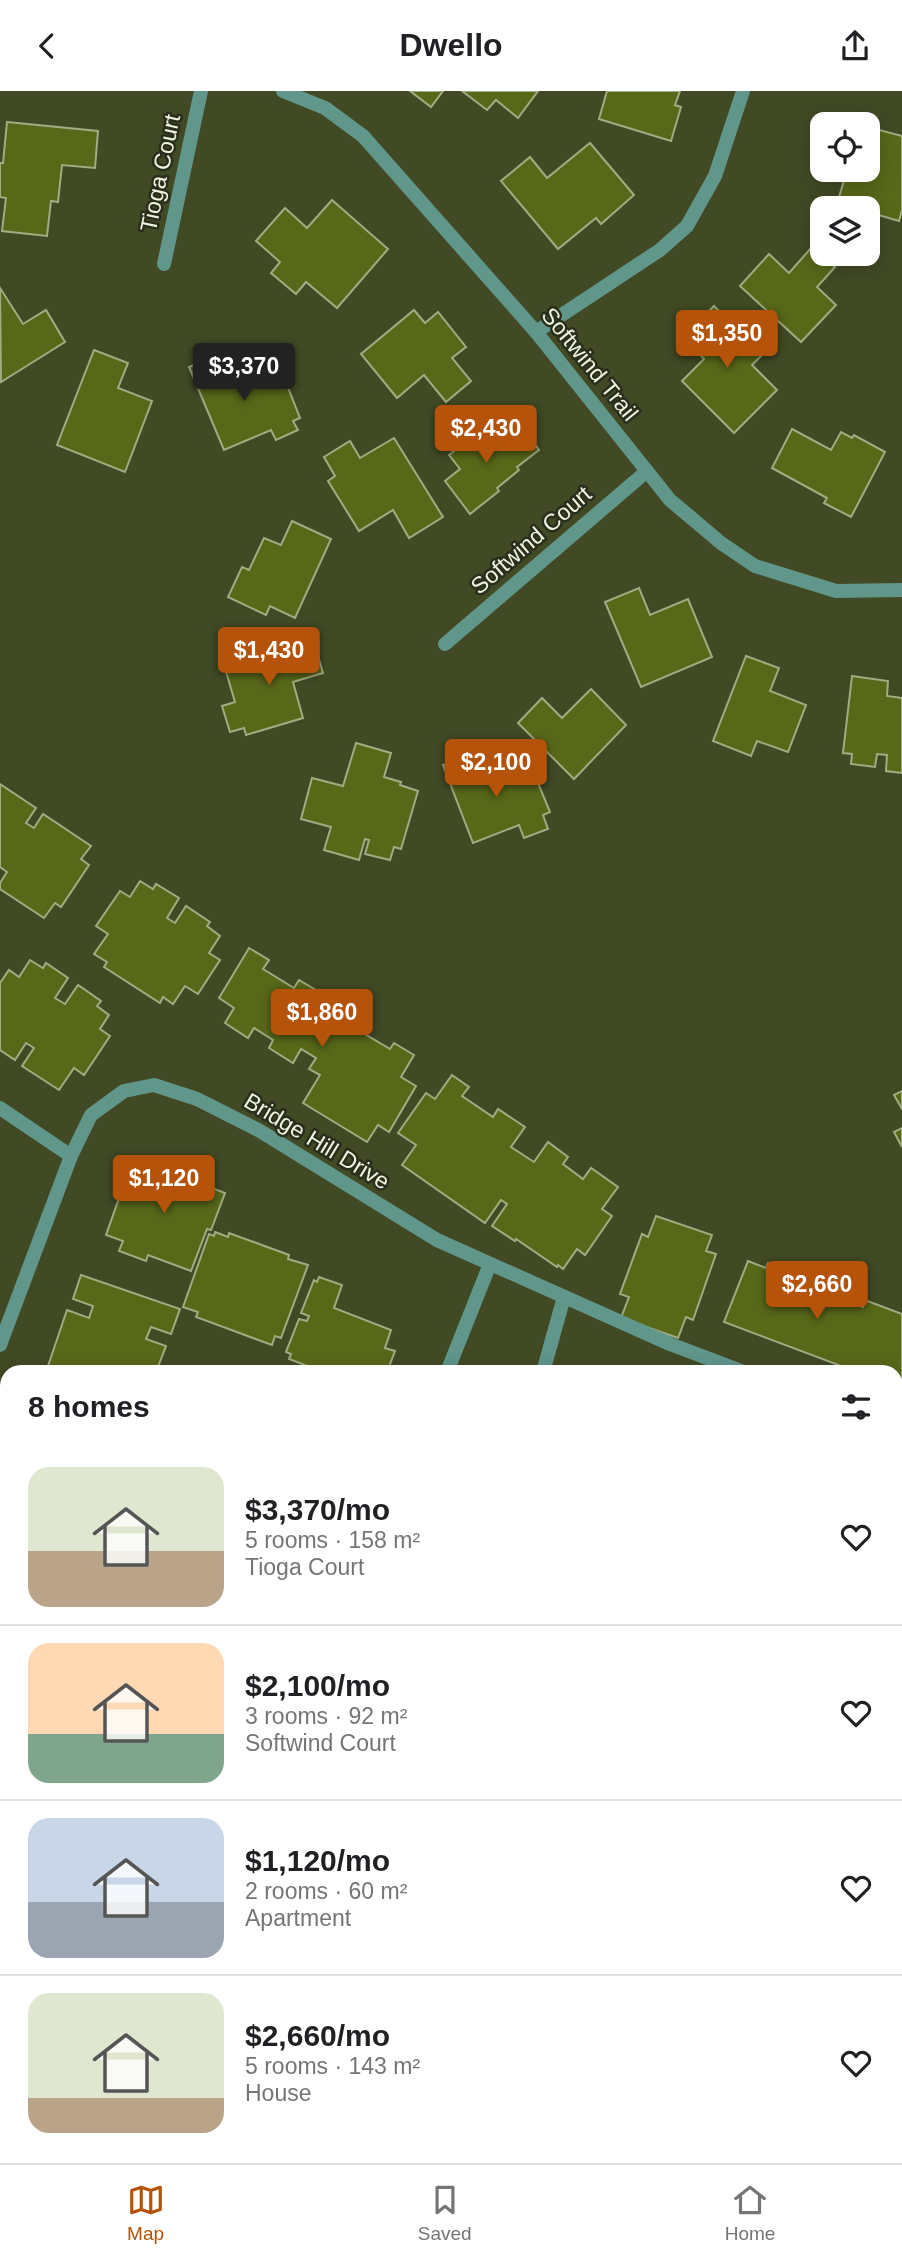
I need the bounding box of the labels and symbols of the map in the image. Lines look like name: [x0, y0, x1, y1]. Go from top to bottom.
street label: Tioga Court: [135, 111, 185, 234]
street label: Softwind Trail: [536, 302, 644, 426]
pin: $1,350: [670, 310, 784, 370]
pin: $3,370: [187, 343, 301, 403]
pin: $2,430: [429, 405, 543, 465]
street label: Softwind Court: [466, 480, 597, 599]
pin: $1,430: [212, 627, 326, 687]
pin: $2,100: [439, 739, 553, 799]
pin: $1,860: [265, 989, 379, 1049]
street label: Bridge Hill Drive: [240, 1087, 394, 1195]
pin: $1,120: [107, 1155, 221, 1215]
pin: $2,660: [760, 1261, 874, 1321]

